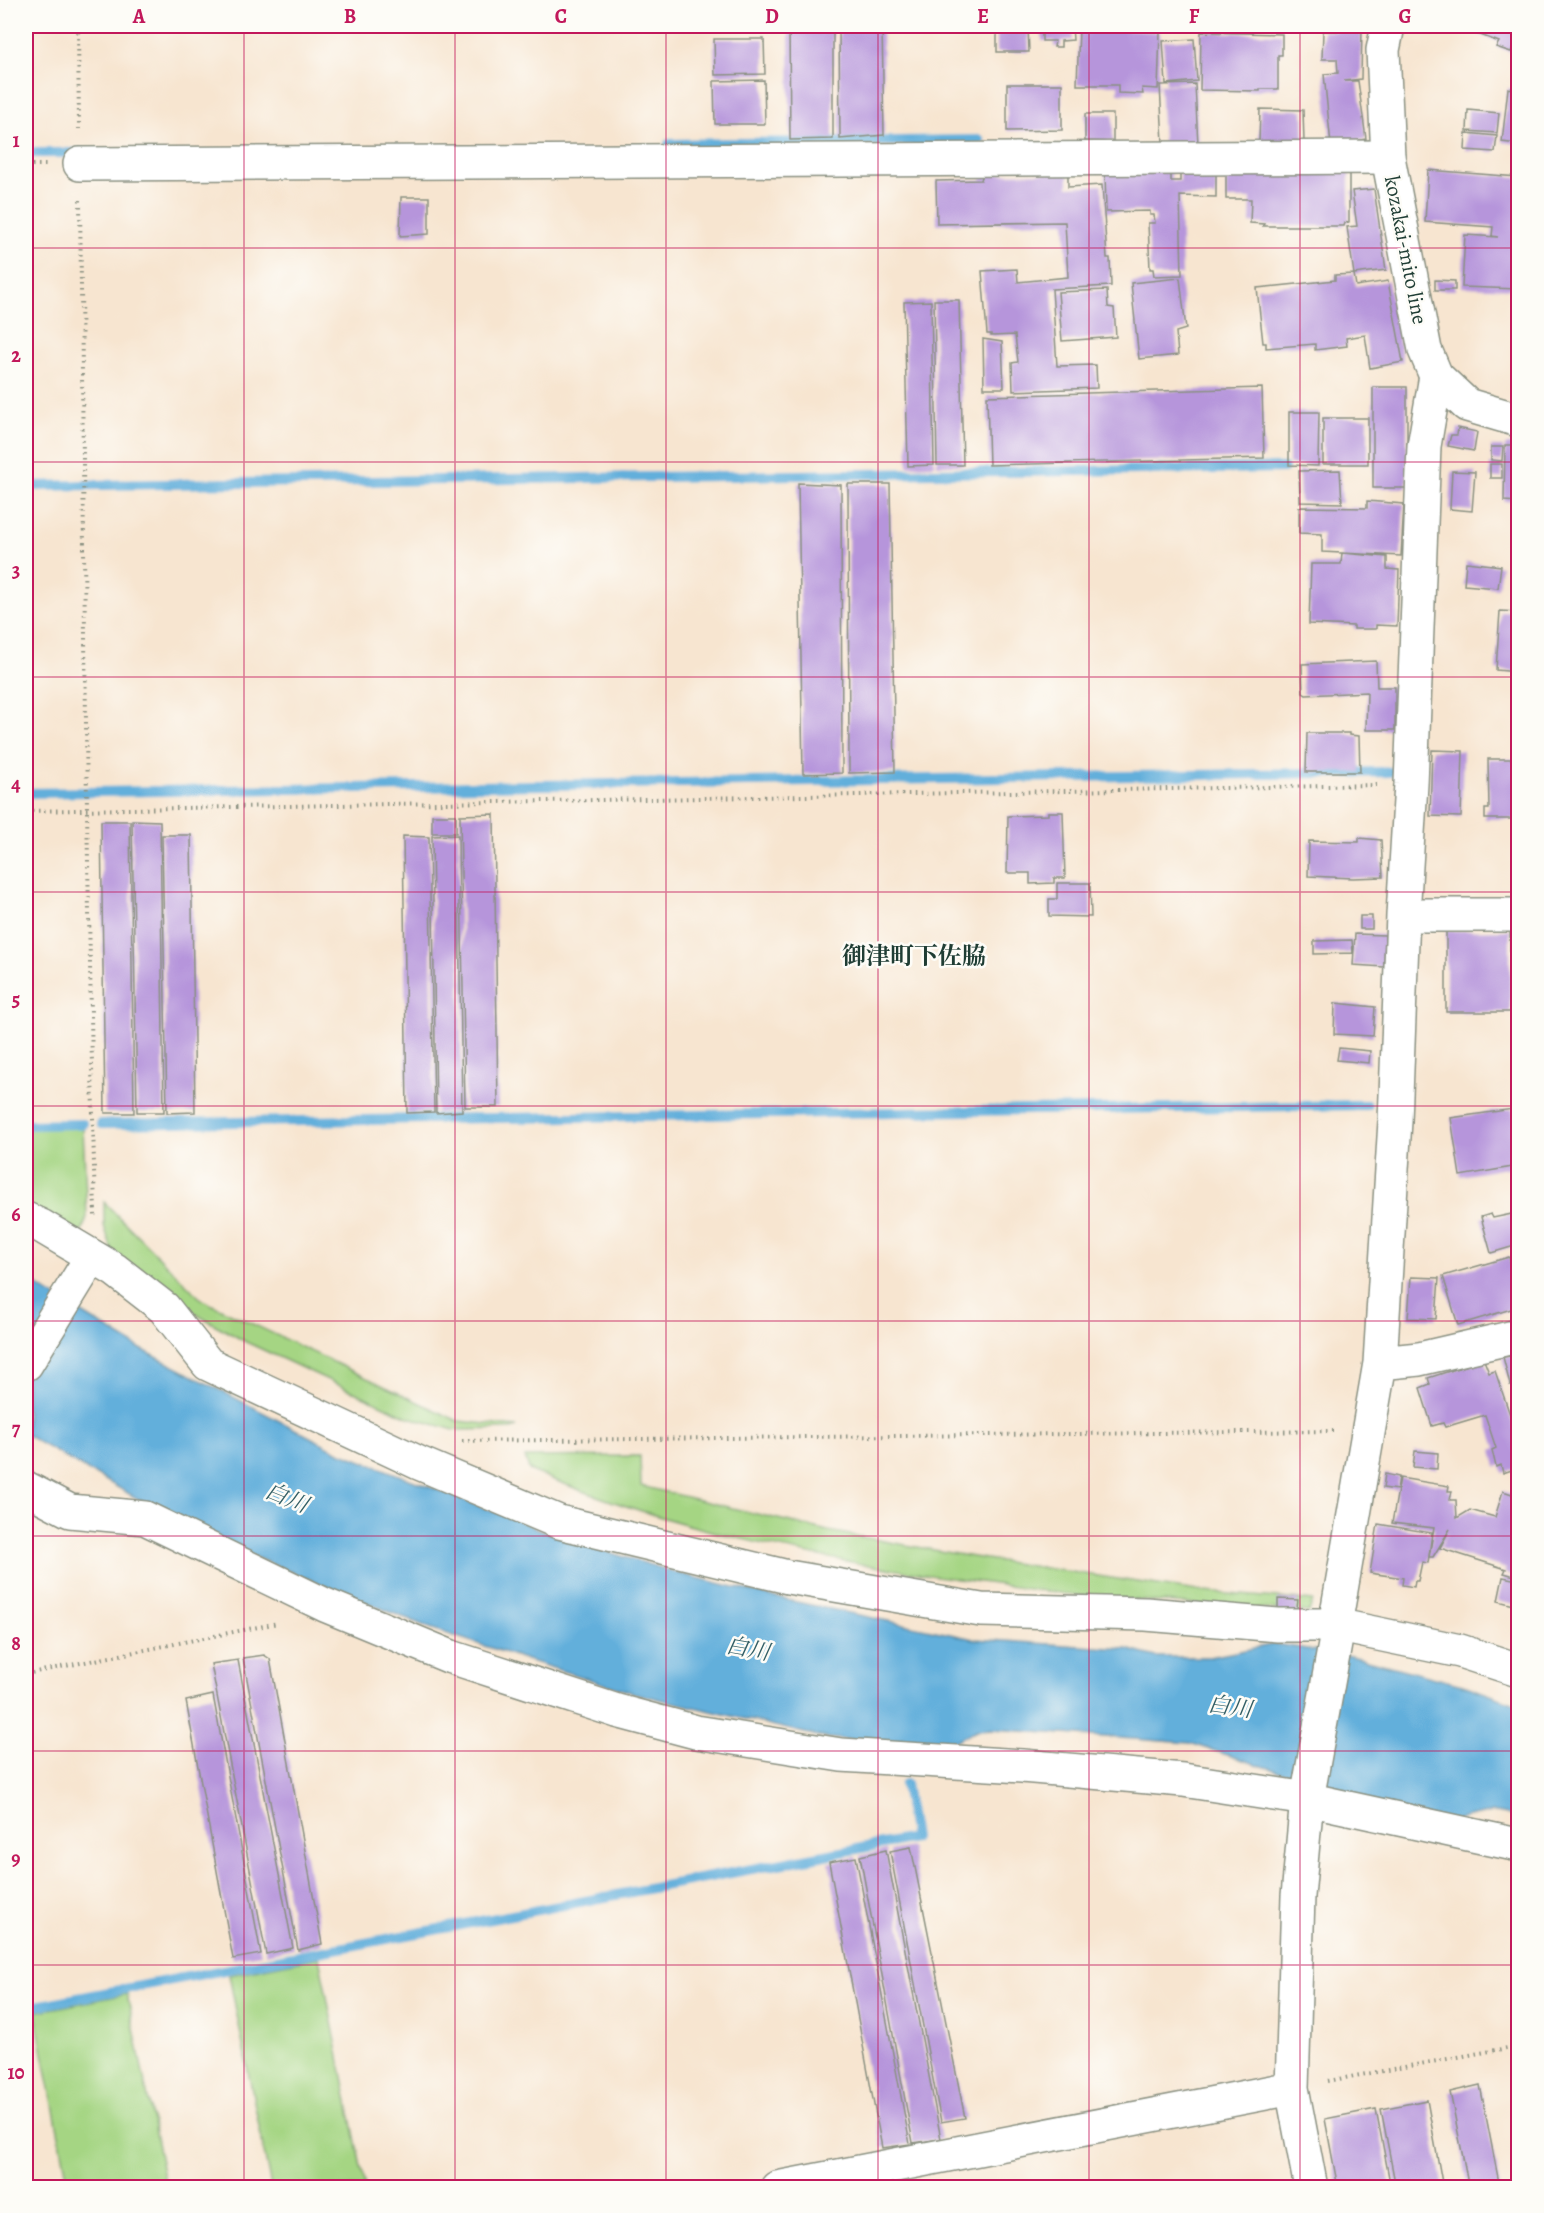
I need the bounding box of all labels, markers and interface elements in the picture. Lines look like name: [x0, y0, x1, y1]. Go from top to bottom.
text: A: [132, 3, 146, 30]
text: B: [344, 3, 356, 30]
text: C: [555, 3, 567, 30]
text: D: [765, 3, 779, 30]
text: E: [977, 3, 989, 30]
text: F: [1189, 3, 1200, 30]
text: G: [1398, 3, 1412, 30]
text: 1: [12, 127, 20, 154]
street label: kozakai-mito line: [1378, 173, 1434, 327]
text: 2: [11, 342, 21, 369]
text: 3: [12, 557, 20, 584]
text: 4: [11, 771, 21, 798]
district label: 御津町下佐脇: [842, 940, 986, 972]
text: 5: [12, 986, 20, 1013]
text: 6: [11, 1201, 21, 1228]
text: 7: [12, 1415, 21, 1442]
water label: 白川: [261, 1476, 314, 1521]
text: 8: [11, 1630, 21, 1657]
water label: 白川: [724, 1630, 774, 1668]
water label: 白川: [1206, 1689, 1256, 1725]
text: 9: [11, 1845, 21, 1872]
text: 10: [7, 2059, 25, 2086]

